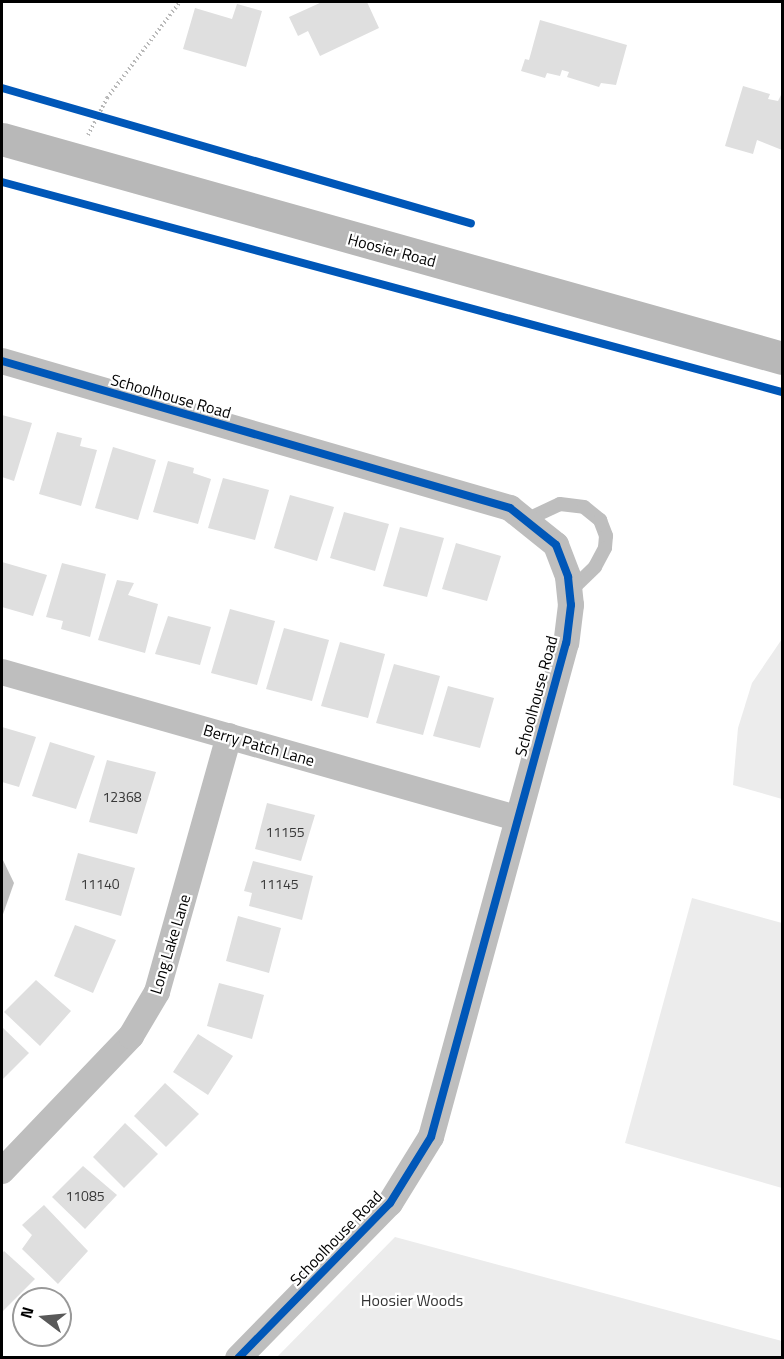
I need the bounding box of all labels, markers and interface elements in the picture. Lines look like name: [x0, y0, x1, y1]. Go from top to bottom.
street label: Hoosier Road: [346, 229, 438, 271]
street label: Schoolhouse Road: [109, 370, 233, 422]
street label: Schoolhouse Road: [511, 634, 561, 758]
street label: Berry Patch Lane: [201, 720, 317, 770]
house number: 12368: [102, 789, 142, 805]
house number: 11155: [265, 824, 305, 840]
house number: 11140: [80, 876, 120, 892]
house number: 11145: [259, 876, 299, 892]
street label: Long Lake Lane: [146, 892, 194, 996]
street label: Schoolhouse Road: [286, 1187, 386, 1289]
house number: 11085: [65, 1188, 105, 1204]
north arrow: [12, 1287, 72, 1347]
park label: Hoosier Woods: [361, 1290, 463, 1310]
text: N: [14, 1304, 40, 1321]

